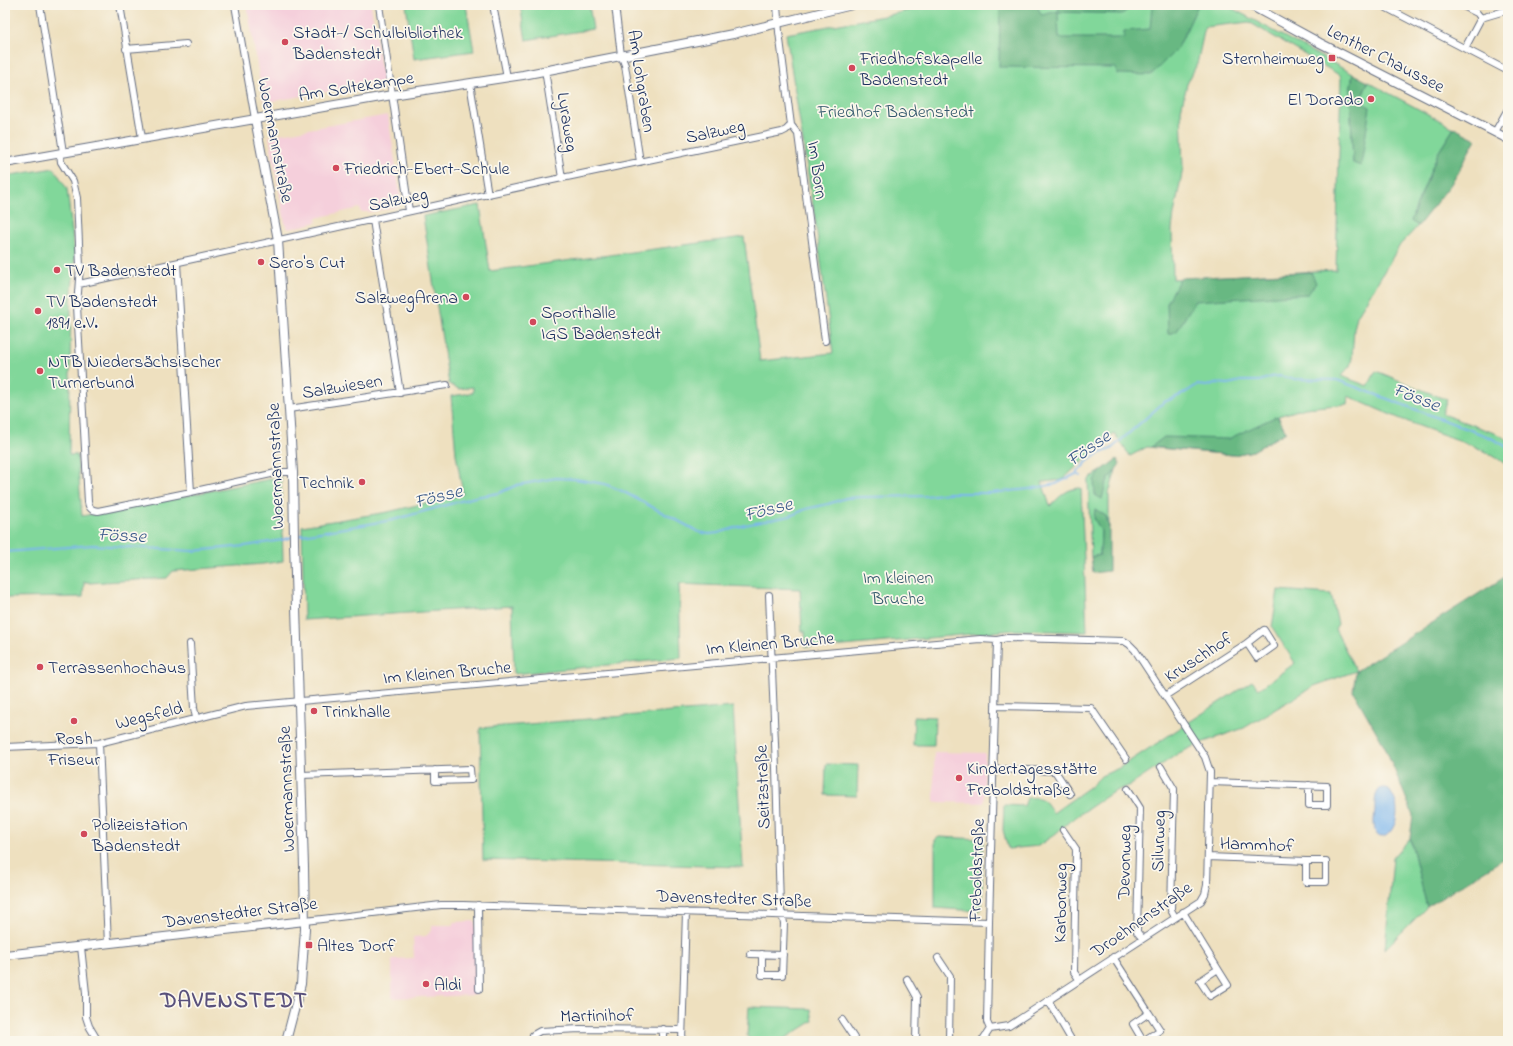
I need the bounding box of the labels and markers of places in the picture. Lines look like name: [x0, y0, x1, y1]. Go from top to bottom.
place label: Stadt-/ Schulbibliothek Badenstedt: [292, 21, 463, 68]
marker: Stadt-/ Schulbibliothek Badenstedt: [280, 37, 290, 47]
place label: Friedhofskapelle Badenstedt: [859, 47, 983, 94]
place label: Sternheimweg: [1222, 47, 1324, 74]
marker: Sternheimweg: [1327, 53, 1337, 63]
marker: Friedhofskapelle Badenstedt: [847, 63, 857, 73]
place label: El Dorado: [1287, 88, 1363, 114]
marker: El Dorado: [1366, 94, 1376, 104]
place label: Friedrich-Ebert-Schule: [343, 157, 511, 183]
marker: Friedrich-Ebert-Schule: [331, 163, 341, 173]
place label: Sero's Cut: [269, 251, 345, 277]
marker: Sero's Cut: [256, 257, 266, 267]
place label: TV Badenstedt: [65, 259, 177, 285]
marker: TV Badenstedt: [52, 265, 62, 275]
place label: SalzwegArena: [355, 286, 458, 313]
place label: TV Badenstedt 1891 e.V.: [46, 290, 158, 337]
marker: SalzwegArena: [461, 292, 471, 302]
place label: Sporthalle IGS Badenstedt: [541, 301, 661, 348]
marker: TV Badenstedt 1891 e.V.: [33, 306, 43, 316]
marker: Sporthalle IGS Badenstedt: [528, 317, 538, 327]
place label: NTB Niedersächsischer Turnerbund: [48, 350, 221, 397]
marker: NTB Niedersächsischer Turnerbund: [35, 366, 45, 376]
place label: Technik: [299, 471, 354, 497]
marker: Technik: [357, 477, 367, 487]
place label: Terrassenhochaus: [48, 656, 186, 682]
marker: Terrassenhochaus: [35, 662, 45, 672]
place label: Trinkhalle: [322, 700, 391, 726]
marker: Trinkhalle: [309, 706, 319, 716]
marker: Rosh Friseur: [69, 716, 79, 726]
place label: Rosh Friseur: [47, 727, 100, 774]
place label: Kindertagesstätte Freboldstraße: [966, 757, 1098, 804]
marker: Kindertagesstätte Freboldstraße: [954, 773, 964, 783]
place label: Polizeistation Badenstedt: [91, 813, 188, 860]
marker: Polizeistation Badenstedt: [79, 829, 89, 839]
place label: Altes Dorf: [317, 934, 396, 960]
marker: Altes Dorf: [304, 940, 314, 950]
place label: Aldi: [434, 973, 461, 999]
marker: Aldi: [421, 979, 431, 989]

